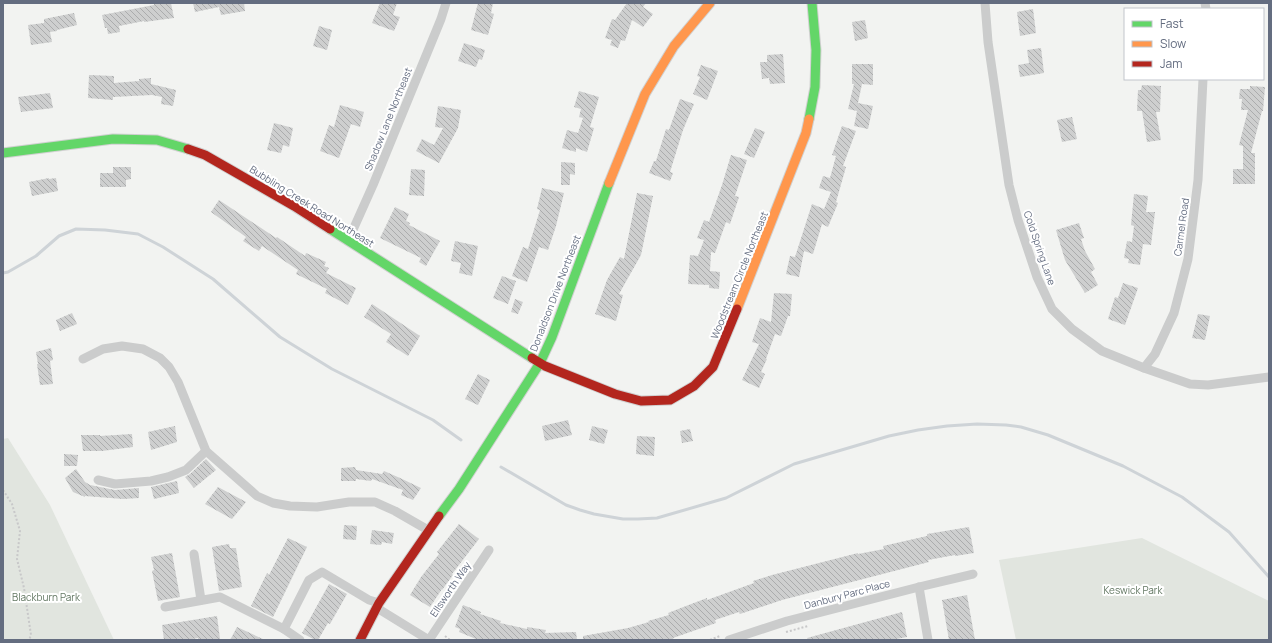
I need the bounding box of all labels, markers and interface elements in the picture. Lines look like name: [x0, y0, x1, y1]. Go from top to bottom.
legend: [1124, 8, 1264, 80]
text: Fast: [1160, 15, 1184, 32]
text: Slow: [1160, 35, 1186, 52]
text: Jam: [1160, 55, 1182, 72]
street label: Shadow Lane Northeast: [361, 65, 415, 173]
street label: Bubbling Creek Road Northeast: [247, 162, 377, 250]
street label: Carmel Road: [1170, 197, 1192, 257]
street label: Woodstream Circle Northeast: [707, 209, 771, 341]
street label: Cold Spring Lane: [1021, 209, 1059, 287]
street label: Donaldson Drive Northeast: [526, 233, 584, 353]
street label: Ellsworth Way: [426, 558, 474, 619]
street label: Danbury Parc Place: [802, 576, 892, 612]
park label: Keswick Park: [1104, 583, 1163, 597]
park label: Blackburn Park: [12, 590, 81, 604]

